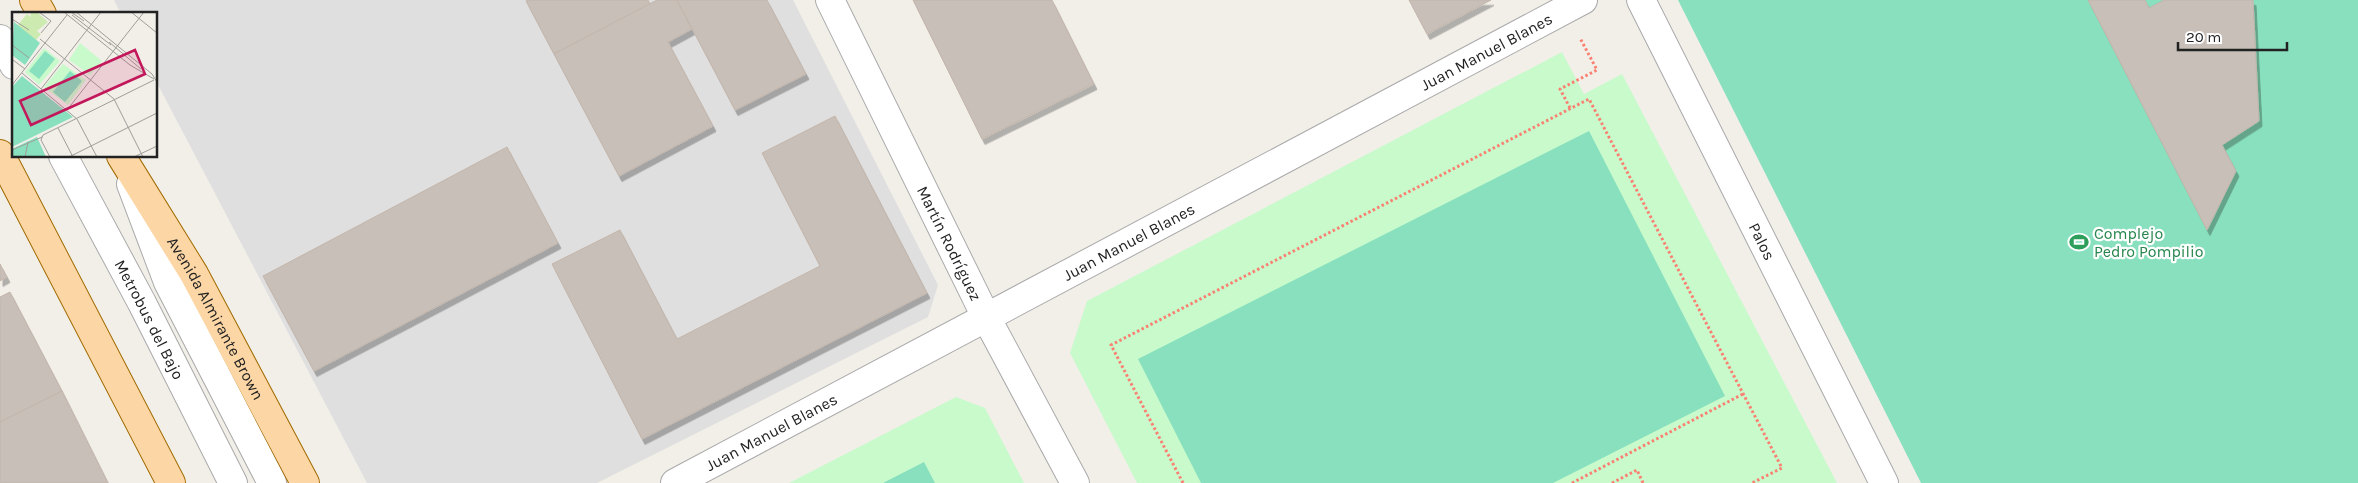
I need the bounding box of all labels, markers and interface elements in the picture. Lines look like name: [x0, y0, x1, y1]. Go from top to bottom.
street label: Juan Manuel Blanes: [1417, 9, 1555, 94]
inset map: [12, 12, 158, 158]
scale bar: [2178, 20, 2287, 52]
text: 20 m: [2186, 28, 2221, 46]
street label: Martín Rodríguez: [913, 183, 986, 304]
street label: Juan Manuel Blanes: [1060, 199, 1198, 284]
street label: Palos: [1745, 219, 1780, 263]
place label: Complejo Pedro Pompilio: [2094, 224, 2204, 261]
sports icon: Complejo Pedro Pompilio: [2068, 231, 2090, 253]
street label: Avenida Almirante Brown: [164, 233, 268, 403]
street label: Metrobus del Bajo: [111, 256, 189, 383]
street label: Juan Manuel Blanes: [702, 389, 840, 475]

